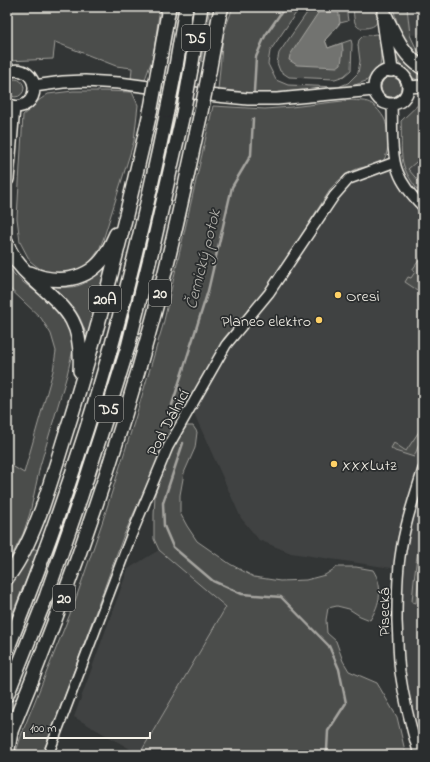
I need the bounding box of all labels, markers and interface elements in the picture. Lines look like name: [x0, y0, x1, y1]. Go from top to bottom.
road number: D5: [182, 25, 210, 51]
water label: Černický potok: [179, 205, 229, 312]
road number: 20: [149, 280, 171, 306]
place label: Oresi: [346, 285, 380, 309]
road number: 20A: [89, 286, 121, 312]
marker: Oresi: [333, 290, 343, 300]
place label: Planeo elektro: [221, 310, 311, 334]
marker: Planeo elektro: [314, 315, 324, 325]
street label: Pod Dálnicí: [141, 385, 197, 461]
road number: D5: [95, 396, 123, 422]
place label: XXXLutz: [342, 454, 397, 478]
marker: XXXLutz: [329, 459, 339, 469]
road number: 20: [53, 585, 75, 611]
street label: Písecká: [373, 588, 397, 636]
scale bar: [24, 714, 150, 740]
text: 100 m: [30, 720, 57, 738]

